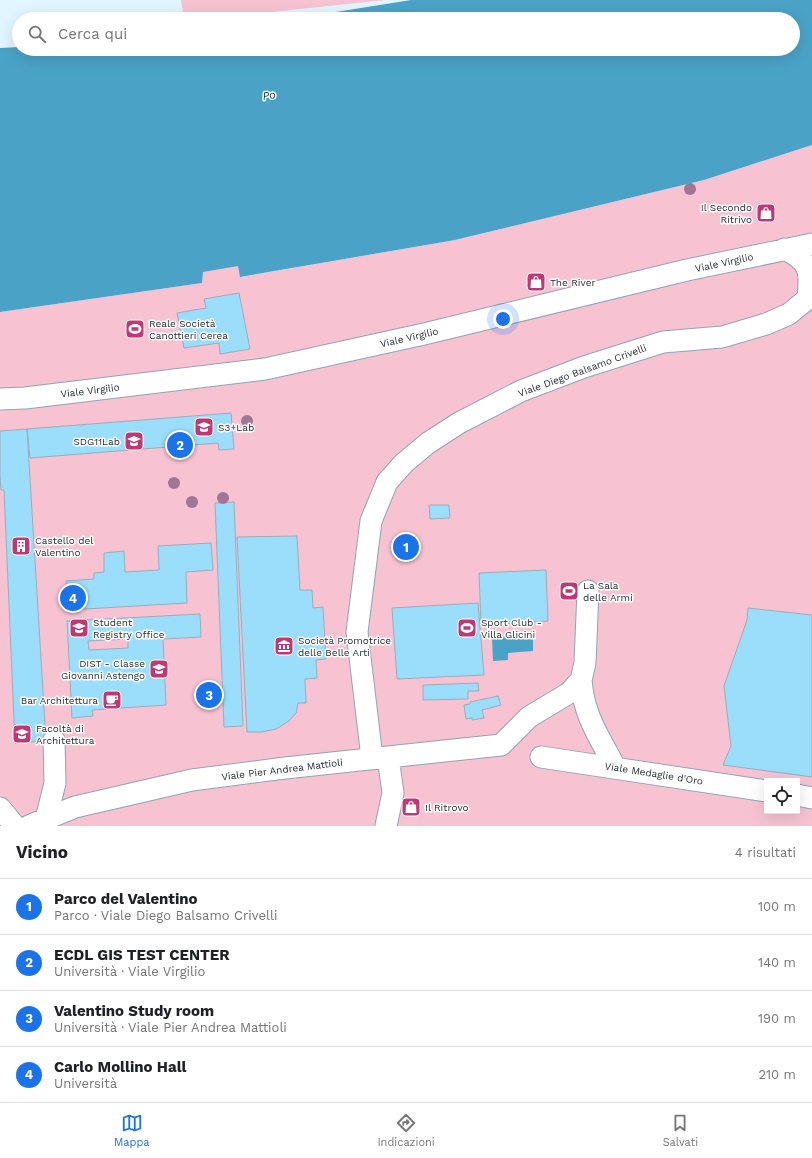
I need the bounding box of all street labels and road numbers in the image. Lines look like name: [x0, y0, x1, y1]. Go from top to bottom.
street label: Viale Virgilio: [694, 251, 754, 274]
street label: Viale Virgilio: [379, 325, 439, 350]
street label: Viale Diego Balsamo Crivelli: [516, 342, 648, 399]
street label: Viale Virgilio: [60, 381, 120, 400]
street label: Viale Pier Andrea Mattioli: [221, 757, 343, 782]
street label: Viale Medaglie d'Oro: [604, 760, 704, 787]

